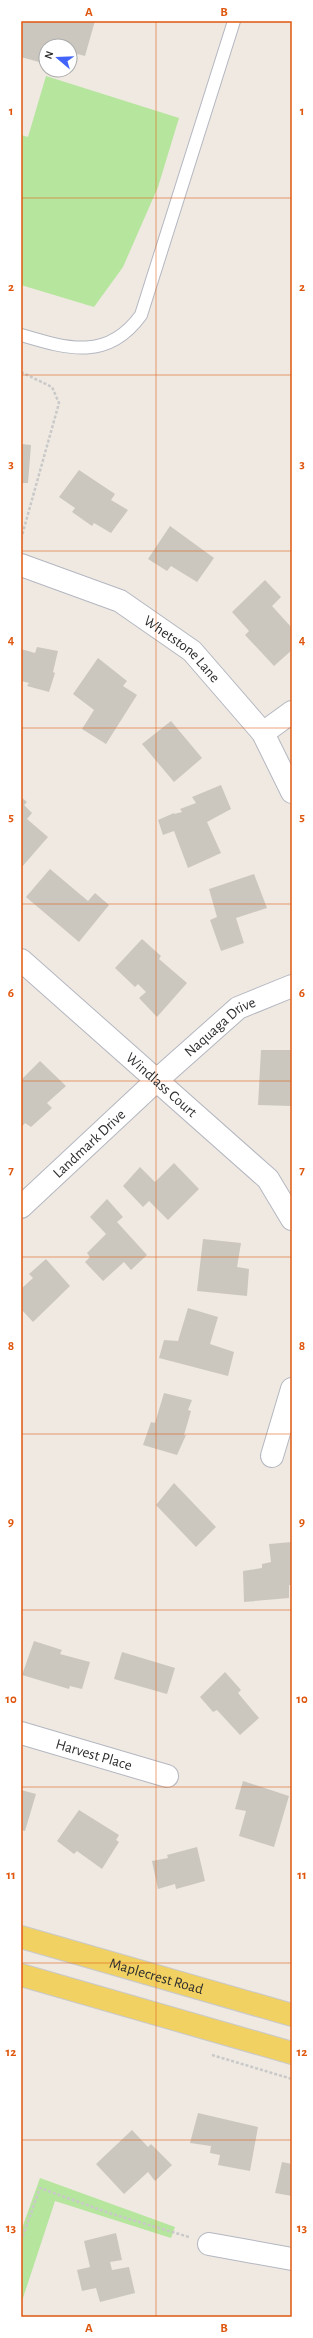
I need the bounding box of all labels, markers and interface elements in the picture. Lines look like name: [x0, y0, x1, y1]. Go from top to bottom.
text: A: [85, 6, 93, 19]
text: B: [220, 6, 228, 19]
north arrow: [38, 38, 78, 78]
text: N: [43, 49, 55, 60]
text: 1: [9, 105, 13, 118]
text: 1: [300, 105, 304, 118]
text: 2: [8, 281, 14, 294]
text: 2: [299, 281, 305, 294]
text: 3: [8, 458, 14, 471]
text: 3: [299, 458, 305, 471]
street label: Whetstone Lane: [141, 613, 223, 685]
text: 4: [8, 634, 15, 647]
text: 4: [299, 634, 306, 647]
text: 5: [8, 811, 14, 824]
text: 5: [299, 811, 305, 824]
text: 6: [8, 987, 14, 1000]
text: 6: [299, 987, 305, 1000]
street label: Naquaga Drive: [182, 994, 258, 1059]
street label: Windlass Court: [123, 1050, 200, 1120]
street label: Landmark Drive: [50, 1106, 128, 1181]
text: 7: [8, 1164, 14, 1177]
text: 7: [299, 1164, 305, 1177]
text: 8: [8, 1340, 14, 1353]
text: 8: [299, 1340, 305, 1353]
text: 9: [8, 1516, 14, 1529]
text: 9: [299, 1516, 305, 1529]
text: 10: [5, 1693, 17, 1706]
text: 10: [296, 1693, 308, 1706]
street label: Harvest Place: [54, 1736, 134, 1773]
text: 11: [6, 1869, 16, 1882]
text: 11: [297, 1869, 307, 1882]
street label: Maplecrest Road: [108, 1955, 205, 1997]
text: 12: [6, 2046, 16, 2059]
text: 12: [297, 2046, 307, 2059]
text: 13: [6, 2222, 17, 2235]
text: 13: [297, 2222, 308, 2235]
text: A: [85, 2322, 93, 2335]
text: B: [220, 2322, 228, 2335]

